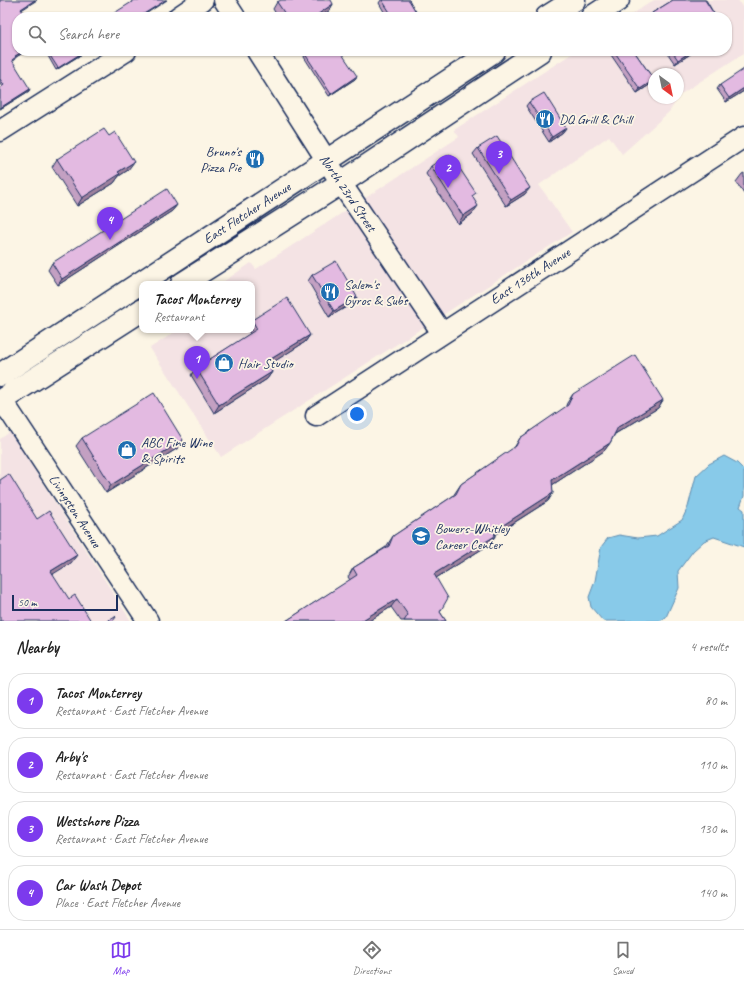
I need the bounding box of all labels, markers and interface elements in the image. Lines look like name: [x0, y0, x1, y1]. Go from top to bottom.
search box: [12, 12, 732, 56]
icon: search: [26, 23, 48, 45]
text: Search here: [58, 25, 119, 44]
north arrow: [648, 68, 684, 104]
restaurant icon: DQ Grill & Chill: [534, 108, 556, 130]
place label: DQ Grill & Chill: [559, 111, 635, 128]
pin: 3: [486, 141, 512, 174]
place label: Bruno's Pizza Pie: [200, 143, 242, 176]
restaurant icon: Bruno's Pizza Pie: [244, 148, 266, 170]
street label: North 23rd Street: [316, 151, 381, 236]
pin: 2: [435, 155, 461, 188]
street label: East Fletcher Avenue: [200, 178, 295, 248]
pin: 4: [97, 207, 123, 240]
street label: East 136th Avenue: [487, 243, 574, 308]
place label: Salem's Gyros & Subs: [344, 276, 409, 309]
popup: [139, 281, 255, 333]
restaurant icon: Salem's Gyros & Subs: [319, 281, 341, 303]
text: Tacos Monterrey: [154, 290, 240, 309]
text: Restaurant: [154, 309, 204, 325]
pin: 1: [184, 346, 210, 379]
shop icon: Hair Studio: [213, 352, 235, 374]
place label: Hair Studio: [238, 355, 295, 372]
your location: [347, 404, 367, 424]
place label: ABC Fine Wine & Spirits: [141, 434, 214, 467]
shop icon: ABC Fine Wine & Spirits: [116, 439, 138, 461]
street label: Livingston Avenue: [45, 471, 106, 552]
place label: Bowers-Whitley Career Center: [435, 520, 510, 553]
school or university icon: Bowers-Whitley Career Center: [410, 525, 432, 547]
scale bar: [12, 593, 118, 612]
text: 50 m: [18, 595, 37, 609]
text: Nearby: [16, 637, 59, 658]
text: 4 results: [690, 639, 728, 655]
text: Tacos Monterrey: [55, 684, 141, 703]
text: 1: [27, 693, 33, 709]
text: 80 m: [705, 693, 727, 709]
text: Restaurant · East Fletcher Avenue: [55, 703, 208, 719]
text: Arby's: [55, 748, 87, 767]
text: 2: [27, 757, 33, 773]
text: 110 m: [699, 757, 727, 773]
text: Restaurant · East Fletcher Avenue: [55, 767, 208, 783]
text: Westshore Pizza: [55, 812, 139, 831]
text: 3: [27, 821, 33, 837]
text: 130 m: [699, 821, 727, 837]
text: Restaurant · East Fletcher Avenue: [55, 831, 208, 847]
text: Car Wash Depot: [55, 876, 141, 895]
text: 4: [27, 885, 33, 901]
text: 140 m: [699, 885, 727, 901]
text: Place · East Fletcher Avenue: [55, 895, 180, 911]
tab: Map: [110, 939, 132, 977]
tab: Directions: [353, 939, 391, 977]
tab: Saved: [612, 939, 634, 977]

